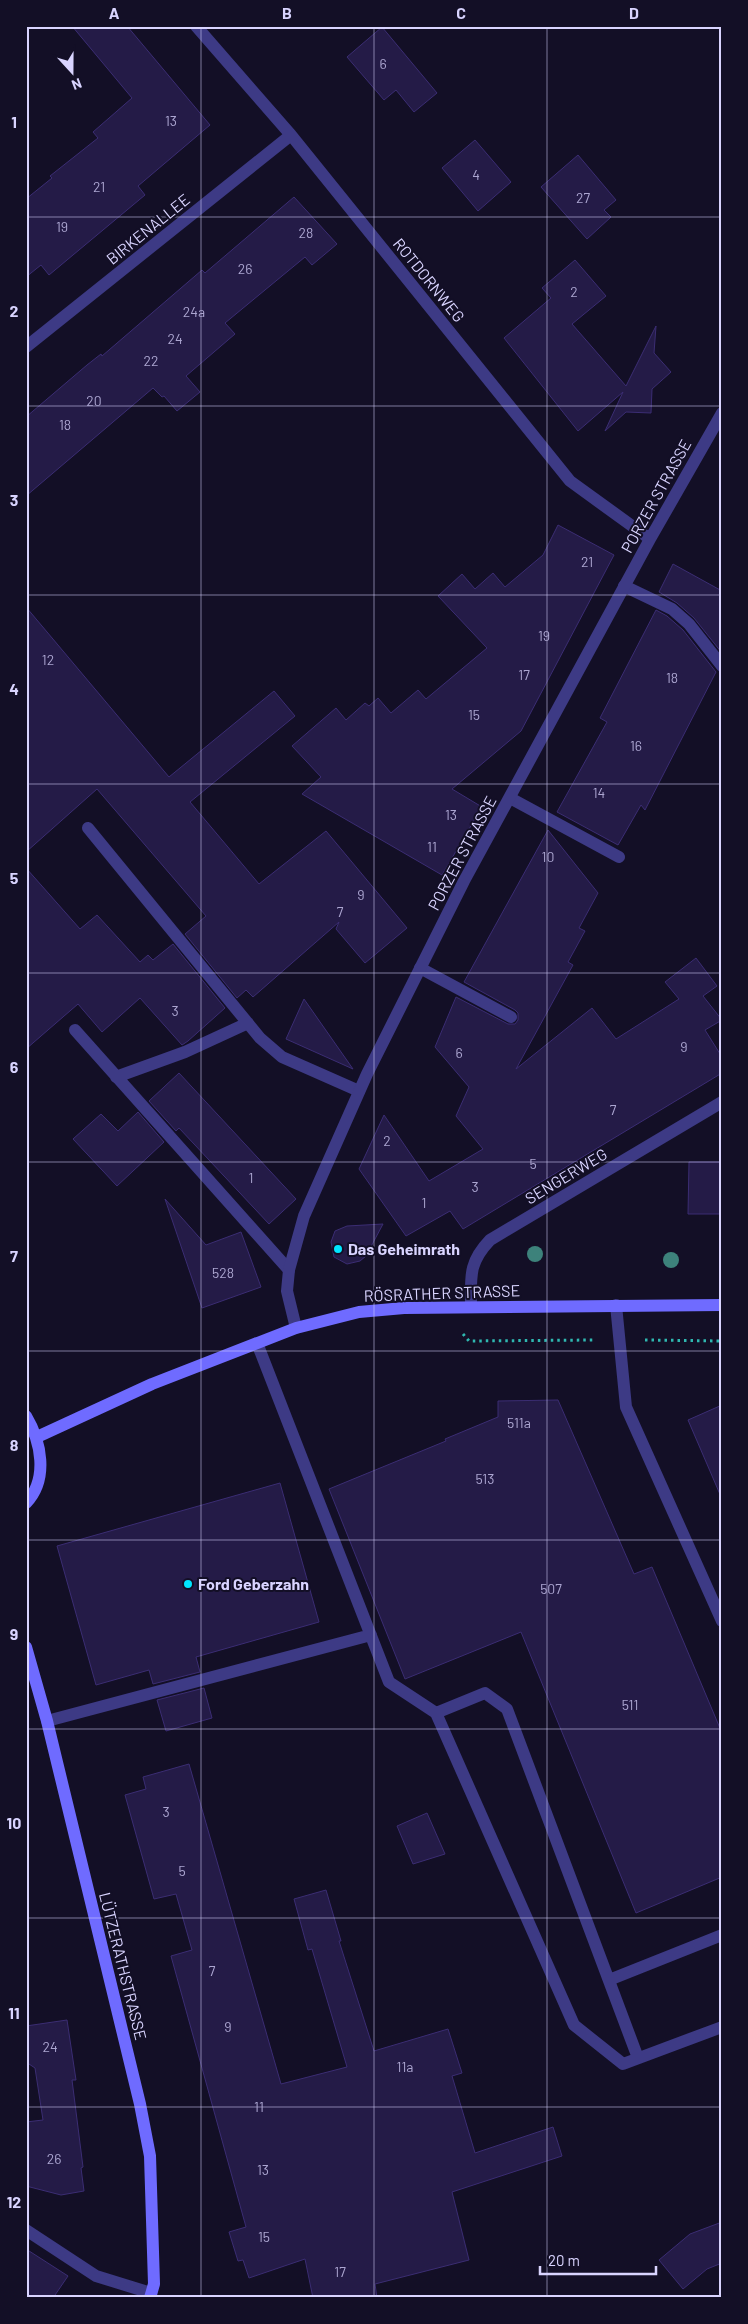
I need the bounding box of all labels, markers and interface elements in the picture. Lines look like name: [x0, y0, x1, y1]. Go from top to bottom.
text: A: [109, 3, 120, 22]
text: B: [282, 3, 292, 22]
text: C: [456, 3, 466, 22]
text: D: [629, 3, 639, 22]
north arrow: [48, 48, 98, 98]
house number: 6: [379, 55, 387, 72]
text: N: [69, 75, 84, 94]
text: 1: [11, 112, 17, 131]
house number: 13: [165, 112, 177, 129]
house number: 4: [472, 166, 480, 183]
house number: 21: [93, 178, 105, 195]
street label: BIRKENALLEE: [102, 189, 193, 268]
house number: 27: [576, 189, 590, 206]
house number: 19: [56, 218, 68, 235]
house number: 28: [299, 224, 313, 241]
street label: ROTDORNWEG: [390, 234, 469, 325]
house number: 26: [238, 260, 252, 277]
house number: 2: [570, 283, 578, 300]
text: 2: [10, 301, 19, 320]
house number: 24a: [183, 303, 205, 320]
house number: 24: [167, 330, 183, 347]
house number: 22: [143, 352, 159, 369]
house number: 20: [86, 392, 102, 409]
house number: 18: [59, 416, 71, 433]
street label: PORZER STRASSE: [617, 436, 695, 556]
text: 3: [10, 490, 18, 509]
house number: 21: [581, 553, 593, 570]
house number: 19: [538, 627, 550, 644]
house number: 12: [42, 651, 54, 668]
house number: 17: [518, 666, 530, 683]
house number: 18: [666, 669, 678, 686]
text: 4: [9, 679, 19, 698]
house number: 15: [468, 706, 480, 723]
house number: 16: [630, 737, 642, 754]
house number: 14: [593, 784, 605, 801]
street label: PORZER STRASSE: [423, 792, 500, 913]
house number: 13: [445, 806, 457, 823]
house number: 11: [427, 838, 437, 855]
house number: 10: [542, 848, 554, 865]
text: 5: [10, 868, 19, 887]
house number: 9: [357, 886, 365, 903]
house number: 7: [337, 903, 344, 920]
house number: 3: [171, 1002, 179, 1019]
house number: 9: [680, 1038, 688, 1055]
house number: 6: [455, 1044, 463, 1061]
text: 6: [10, 1057, 19, 1076]
house number: 7: [610, 1101, 617, 1118]
house number: 2: [383, 1132, 391, 1149]
street label: SENGERWEG: [521, 1144, 610, 1207]
house number: 5: [529, 1155, 537, 1172]
house number: 1: [249, 1169, 253, 1186]
house number: 3: [471, 1178, 479, 1195]
house number: 1: [422, 1194, 426, 1211]
place label: Das Geheimrath: [348, 1239, 460, 1258]
marker: Das Geheimrath: [332, 1243, 344, 1255]
text: 7: [10, 1246, 18, 1265]
house number: 528: [212, 1264, 234, 1281]
street label: RÖSRATHER STRASSE: [364, 1280, 520, 1305]
house number: 511a: [507, 1414, 531, 1431]
text: 8: [10, 1435, 19, 1454]
house number: 513: [476, 1470, 494, 1487]
place label: Ford Geberzahn: [198, 1574, 309, 1593]
marker: Ford Geberzahn: [182, 1578, 194, 1590]
house number: 507: [540, 1580, 562, 1597]
text: 9: [10, 1624, 18, 1643]
house number: 511: [622, 1696, 638, 1713]
house number: 3: [162, 1803, 170, 1820]
text: 10: [7, 1813, 21, 1832]
house number: 5: [178, 1862, 186, 1879]
street label: LÜTZERATHSTRASSE: [96, 1890, 151, 2042]
house number: 7: [209, 1962, 216, 1979]
text: 11: [8, 2003, 20, 2022]
house number: 9: [224, 2018, 232, 2035]
house number: 24: [42, 2038, 58, 2055]
house number: 11a: [397, 2058, 414, 2075]
house number: 11: [254, 2098, 264, 2115]
house number: 26: [47, 2150, 61, 2167]
house number: 13: [257, 2161, 269, 2178]
text: 12: [7, 2192, 21, 2211]
house number: 15: [258, 2228, 270, 2245]
scale bar: [540, 2244, 657, 2276]
text: 20 m: [548, 2251, 580, 2269]
house number: 17: [334, 2263, 346, 2280]

